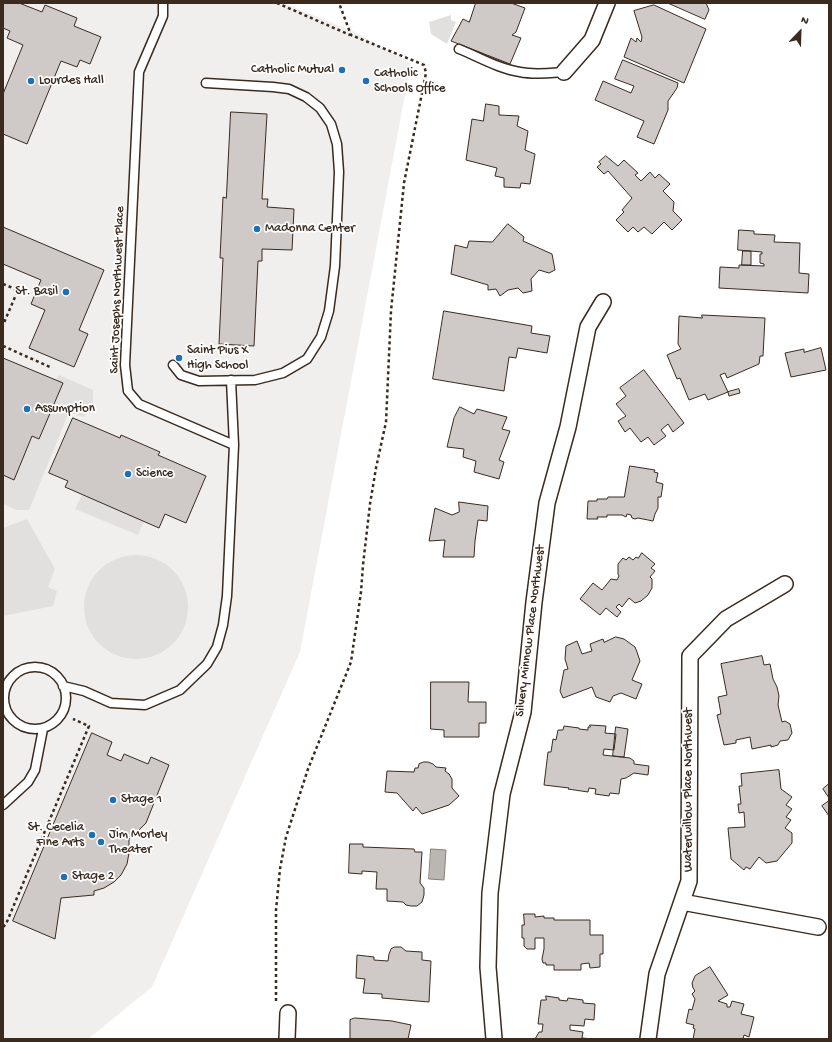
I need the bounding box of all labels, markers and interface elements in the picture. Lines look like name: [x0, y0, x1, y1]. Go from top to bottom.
north arrow: [780, 12, 820, 52]
text: N: [799, 14, 810, 28]
place label: Catholic Mutual: [251, 62, 334, 78]
marker: Catholic Mutual: [337, 65, 347, 75]
place label: Catholic Schools Office: [374, 66, 445, 97]
place label: Lourdes Hall: [39, 73, 104, 89]
marker: Lourdes Hall: [26, 76, 36, 86]
marker: Catholic Schools Office: [361, 76, 371, 86]
street label: Saint Josephs Northwest Place: [107, 206, 129, 374]
place label: Madonna Center: [265, 221, 355, 237]
marker: Madonna Center: [252, 224, 262, 234]
place label: St. Basil: [15, 284, 58, 300]
marker: St. Basil: [61, 287, 71, 297]
place label: Saint Pius X High School: [187, 343, 248, 374]
marker: Saint Pius X High School: [174, 353, 184, 363]
place label: Assumption: [35, 401, 95, 417]
marker: Assumption: [22, 404, 32, 414]
place label: Science: [136, 466, 173, 482]
marker: Science: [123, 469, 133, 479]
street label: Silvery Minnow Place Northwest: [513, 544, 549, 718]
street label: Waterwillow Place Northwest: [681, 708, 697, 872]
place label: Stage 1: [121, 792, 162, 808]
marker: Stage 1: [108, 795, 118, 805]
place label: St. Cecelia Fine Arts: [28, 820, 84, 851]
place label: Jim Morley Theater: [109, 827, 167, 858]
marker: St. Cecelia Fine Arts: [87, 830, 97, 840]
marker: Jim Morley Theater: [96, 837, 106, 847]
place label: Stage 2: [72, 869, 114, 885]
marker: Stage 2: [59, 872, 69, 882]

